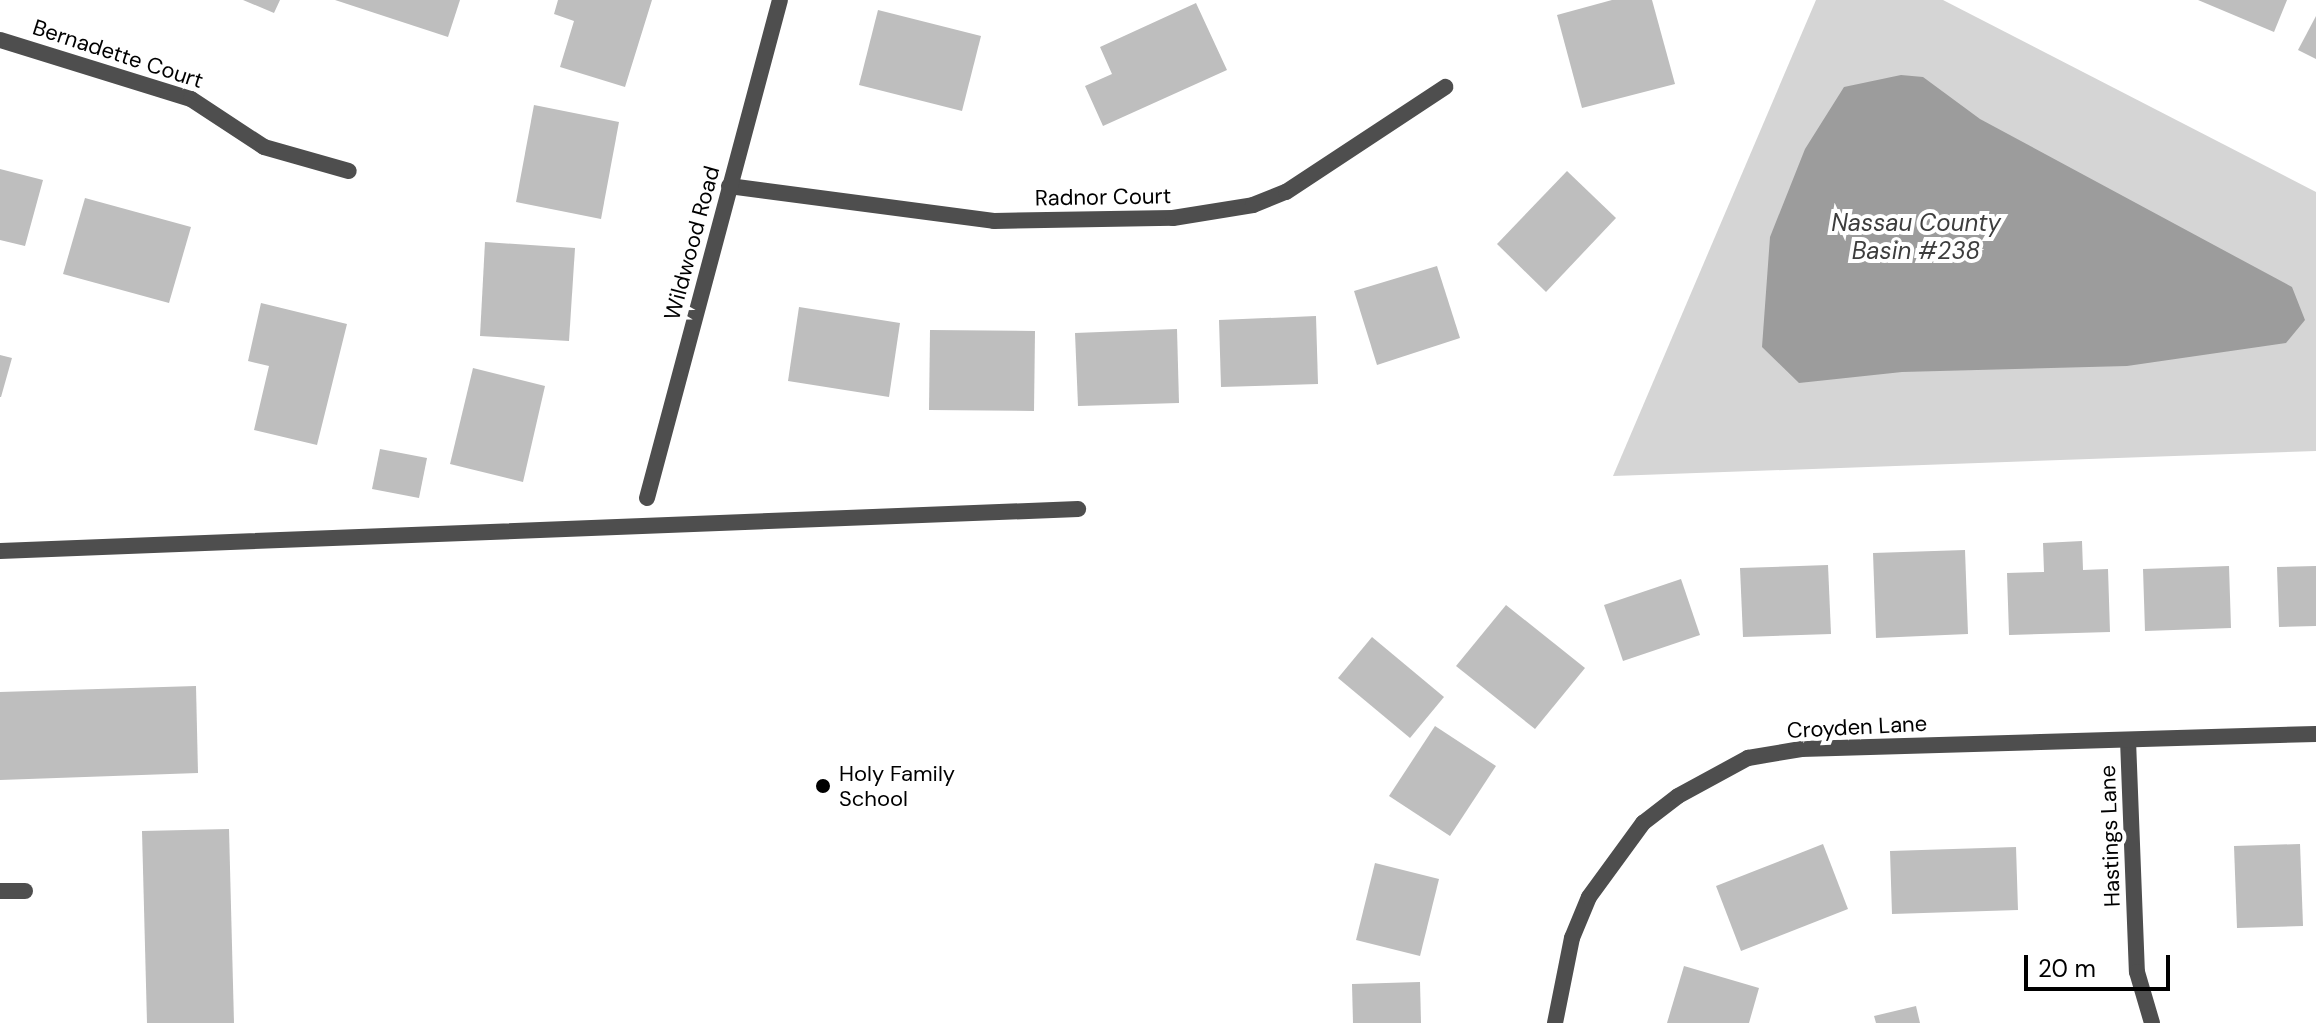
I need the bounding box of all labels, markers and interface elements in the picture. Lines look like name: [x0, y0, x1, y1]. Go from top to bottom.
street label: Bernadette Court: [29, 14, 207, 94]
street label: Wildwood Road: [659, 163, 725, 323]
street label: Radnor Court: [1035, 183, 1171, 211]
water label: Nassau County Basin #238: [1831, 209, 2001, 265]
street label: Croyden Lane: [1786, 710, 1928, 744]
place label: Holy Family School: [839, 760, 955, 812]
street label: Hastings Lane: [2094, 765, 2126, 907]
marker: Holy Family School: [814, 777, 832, 795]
scale bar: [2028, 939, 2174, 989]
text: 20 m: [2038, 953, 2096, 984]

